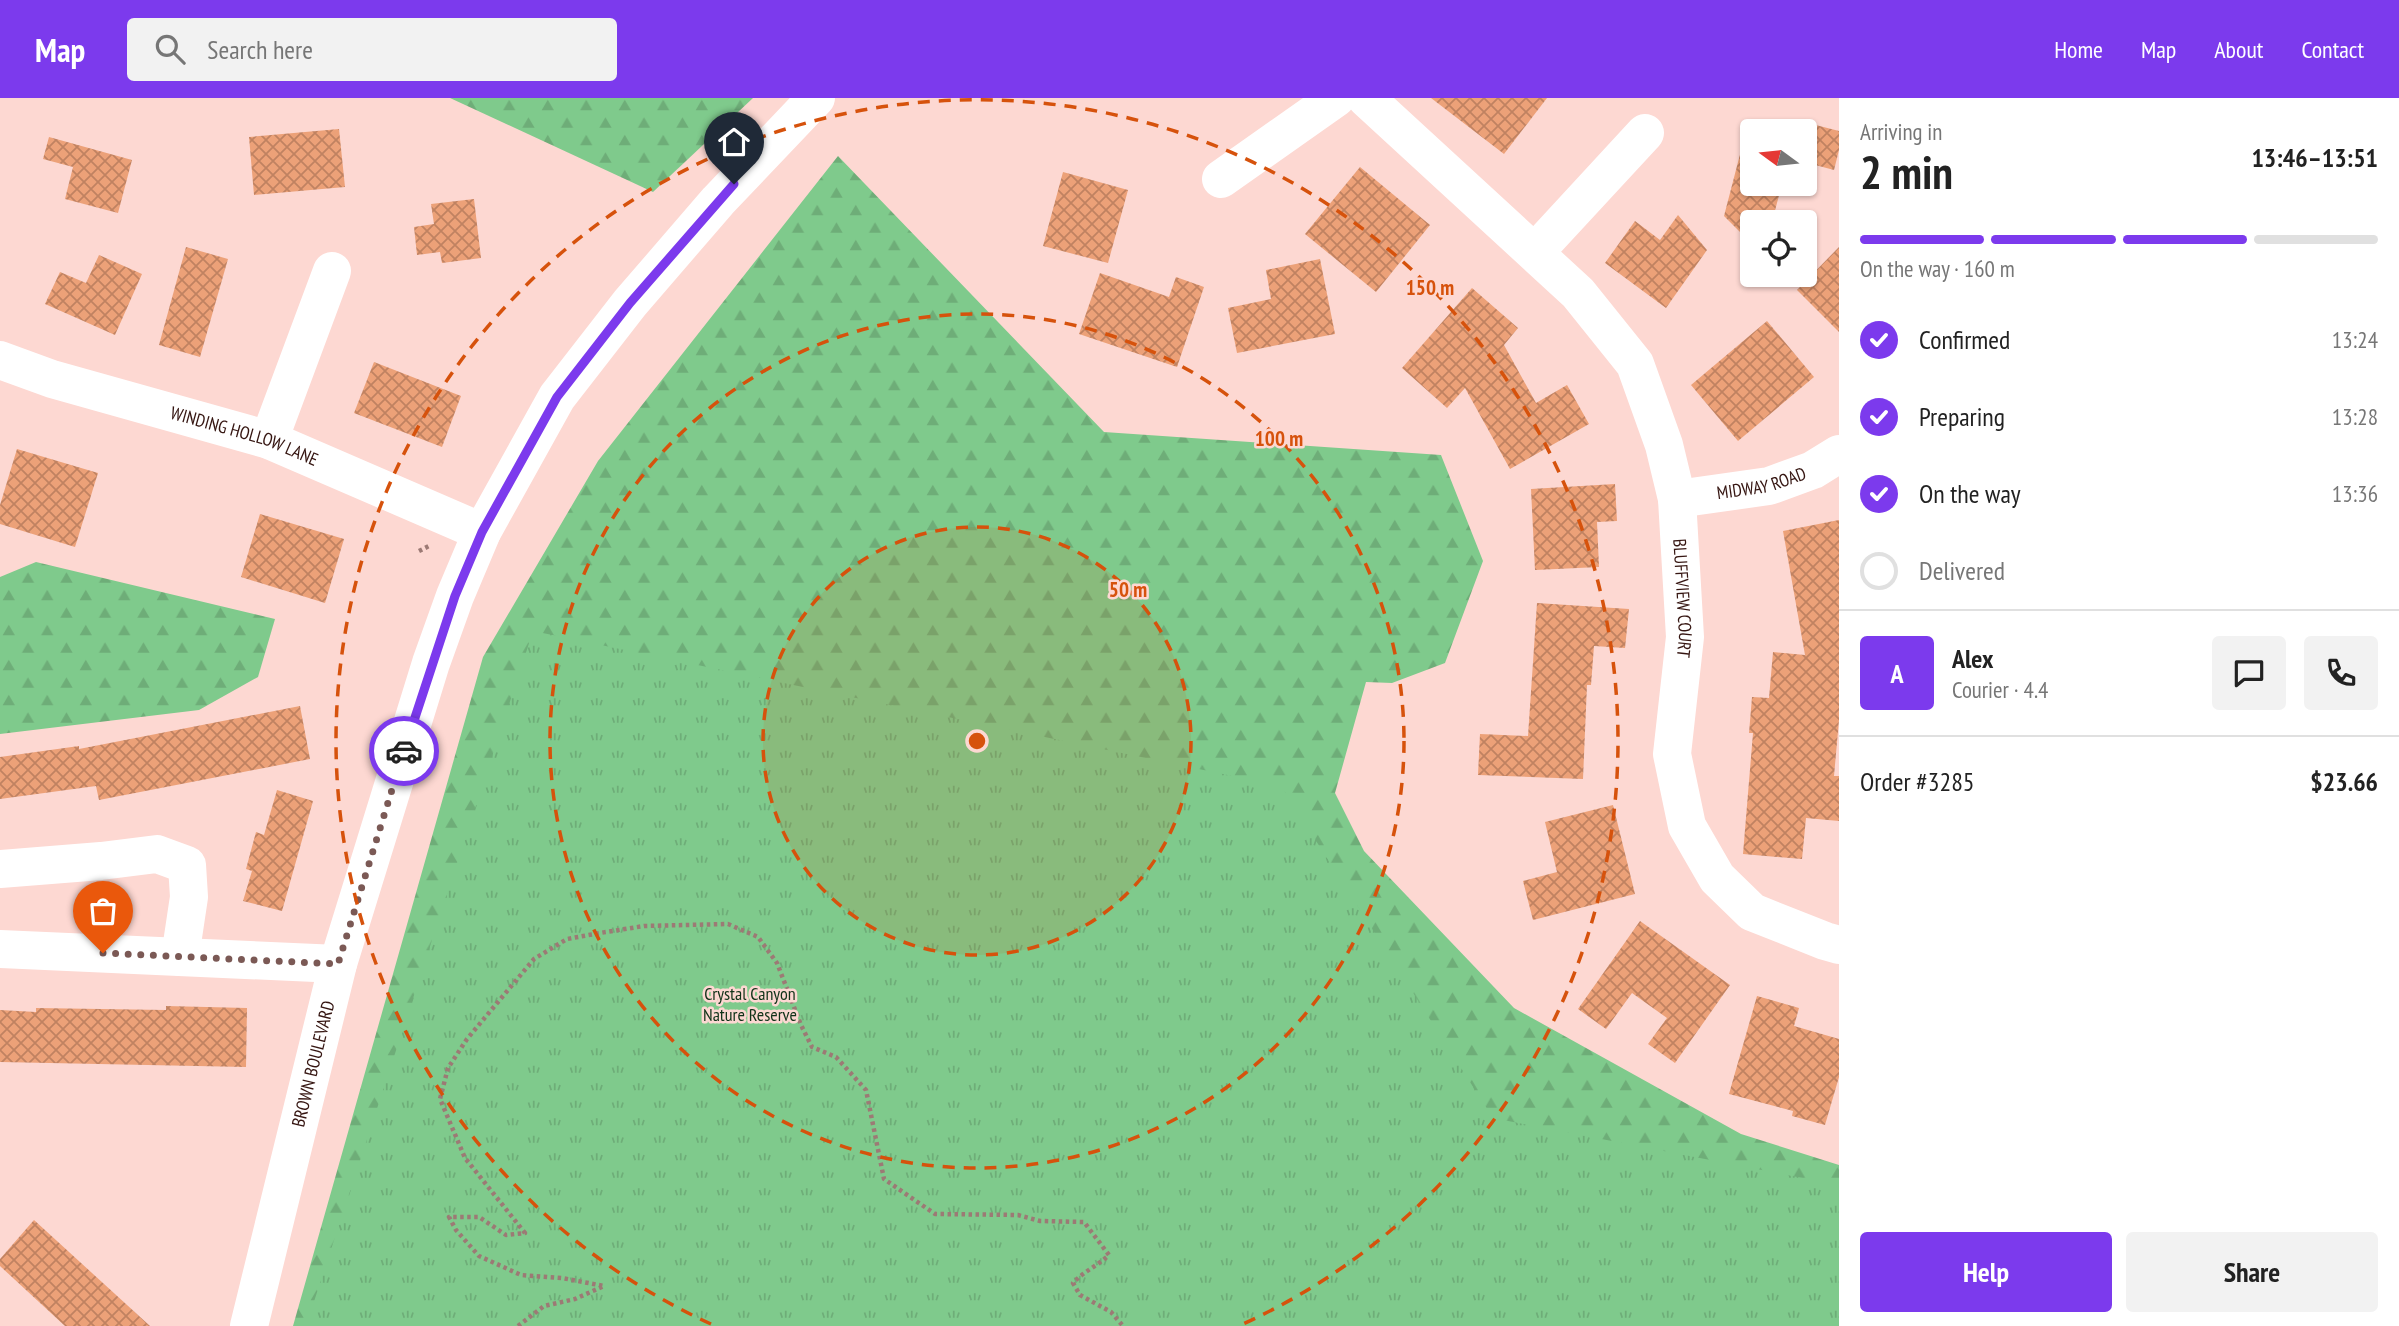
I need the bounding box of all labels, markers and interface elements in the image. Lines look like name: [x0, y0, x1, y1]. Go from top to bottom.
search box: [127, 18, 617, 81]
text: Map: [35, 28, 85, 71]
icon: search: [151, 30, 189, 68]
text: Search here: [207, 33, 313, 66]
text: Home: [2054, 34, 2103, 65]
text: Map: [2141, 34, 2176, 65]
text: About: [2214, 34, 2263, 65]
text: Contact: [2301, 34, 2364, 65]
pin: [704, 112, 764, 184]
text: Arriving in: [1860, 117, 1942, 146]
north arrow: [1740, 119, 1816, 196]
map controls: [1740, 119, 1817, 287]
icon: home: [715, 123, 753, 161]
text: 13:46–13:51: [2251, 141, 2378, 174]
text: 2 min: [1860, 142, 1953, 202]
button: locate: [1740, 210, 1817, 287]
text: On the way · 160 m: [1860, 254, 2015, 283]
text: 150 m: [1406, 274, 1454, 301]
icon: check: [1860, 321, 1898, 359]
text: Confirmed: [1919, 323, 2010, 356]
text: 13:24: [2332, 325, 2378, 354]
icon: check: [1860, 398, 1898, 436]
text: Preparing: [1919, 400, 2005, 433]
street label: WINDING HOLLOW LANE: [168, 401, 322, 471]
text: 13:28: [2332, 402, 2378, 431]
text: 100 m: [1255, 425, 1303, 452]
street label: MIDWAY ROAD: [1715, 461, 1809, 504]
icon: check: [1860, 475, 1898, 513]
text: On the way: [1919, 477, 2021, 510]
text: 13:36: [2332, 479, 2378, 508]
street label: BLUFFVIEW COURT: [1668, 538, 1697, 659]
text: Delivered: [1919, 554, 2005, 587]
text: 50 m: [1109, 576, 1147, 603]
button: chat: [2212, 636, 2286, 710]
button: phone: [2304, 636, 2378, 710]
text: Alex: [1952, 642, 1993, 675]
text: A: [1890, 657, 1904, 690]
text: Courier · 4.4: [1952, 675, 2048, 704]
courier: [369, 716, 439, 786]
centre of rings: [965, 729, 989, 753]
icon: car: [385, 732, 423, 770]
text: Order #3285: [1860, 765, 1975, 798]
text: $23.66: [2310, 765, 2378, 798]
pin: [73, 881, 133, 953]
icon: bag: [84, 892, 122, 930]
park label: Crystal Canyon Nature Reserve: [703, 982, 797, 1026]
street label: BROWN BOULEVARD: [286, 998, 340, 1129]
button: Help: [1860, 1232, 2112, 1312]
button: Share: [2126, 1232, 2378, 1312]

